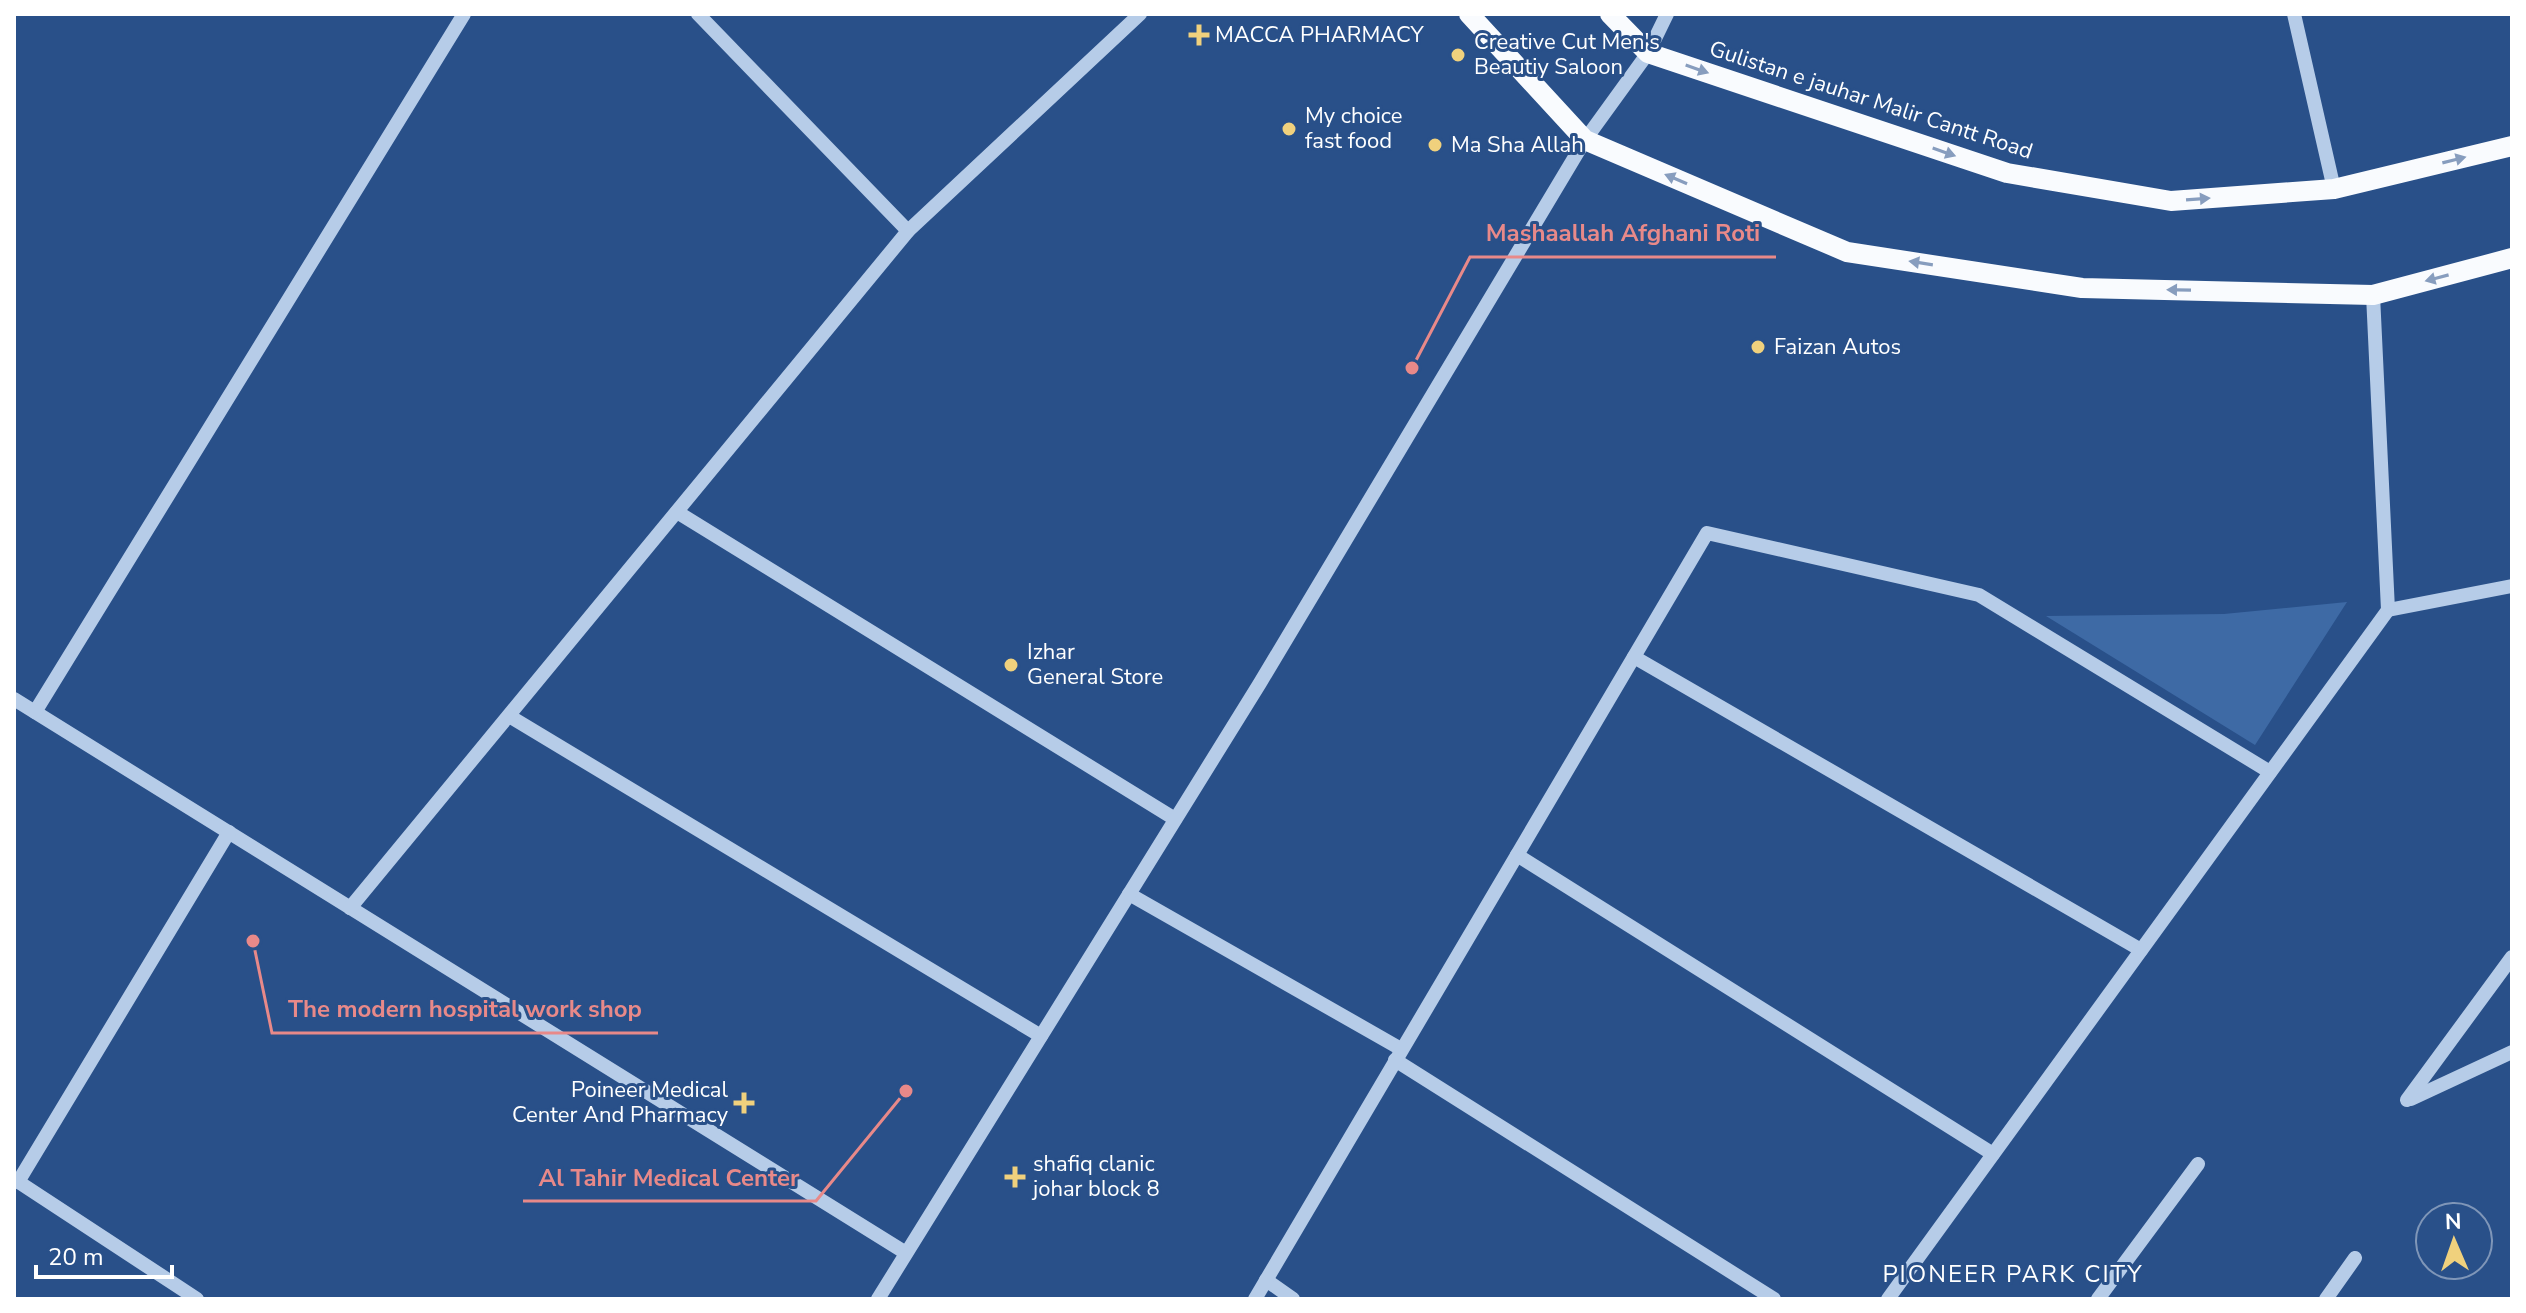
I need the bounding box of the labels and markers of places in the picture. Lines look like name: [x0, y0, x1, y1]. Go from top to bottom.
place label: MACCA PHARMACY: [1215, 20, 1424, 50]
marker: MACCA PHARMACY: [1190, 26, 1208, 44]
place label: Creative Cut Men's Beautiy Saloon: [1474, 27, 1660, 82]
marker: Creative Cut Men's Beautiy Saloon: [1449, 46, 1467, 64]
place label: My choice fast food: [1305, 101, 1402, 156]
marker: My choice fast food: [1280, 120, 1298, 138]
place label: Ma Sha Allah: [1451, 130, 1584, 160]
marker: Ma Sha Allah: [1426, 136, 1444, 154]
callout: Mashaallah Afghani Roti: [1470, 209, 1776, 257]
place label: Faizan Autos: [1774, 332, 1901, 362]
marker: Faizan Autos: [1749, 338, 1767, 356]
place label: Izhar General Store: [1027, 637, 1163, 692]
marker: Izhar General Store: [1002, 656, 1020, 674]
callout: The modern hospital work shop: [272, 985, 658, 1033]
place label: Poineer Medical Center And Pharmacy: [512, 1075, 729, 1130]
marker: Poineer Medical Center And Pharmacy: [735, 1094, 753, 1112]
place label: shafiq clanic johar block 8: [1031, 1149, 1160, 1204]
callout: Al Tahir Medical Center: [523, 1153, 816, 1201]
marker: shafiq clanic johar block 8: [1004, 1166, 1026, 1188]

